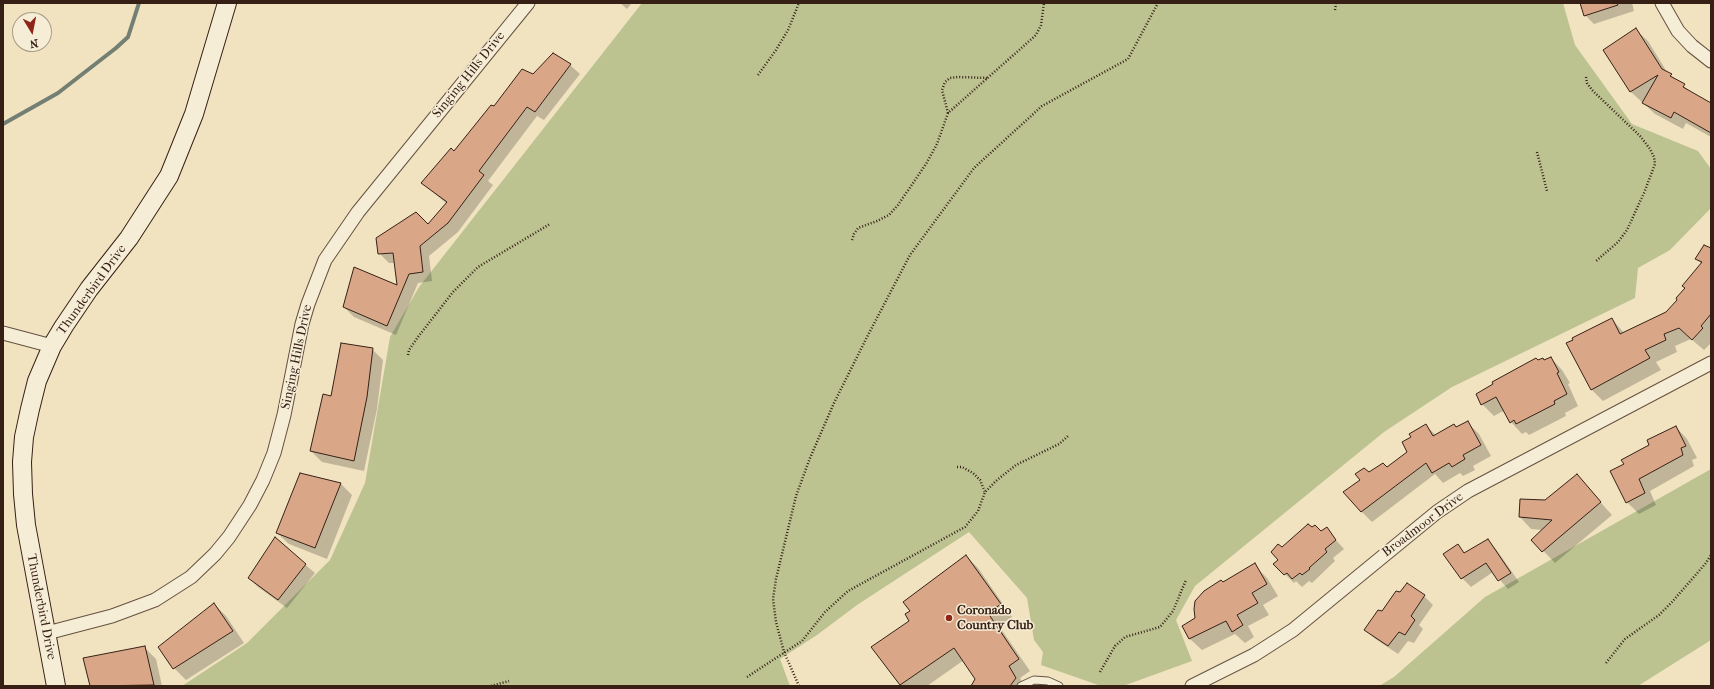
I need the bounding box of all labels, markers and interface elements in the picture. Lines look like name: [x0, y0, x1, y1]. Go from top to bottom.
north arrow: [12, 12, 52, 52]
street label: Singing Hills Drive: [429, 29, 509, 121]
text: N: [29, 36, 39, 50]
street label: Thunderbird Drive: [54, 242, 130, 338]
street label: Singing Hills Drive: [278, 303, 316, 411]
street label: Broadmoor Drive: [1379, 489, 1467, 561]
street label: Thunderbird Drive: [23, 553, 59, 661]
place label: Coronado Country Club: [957, 603, 1033, 634]
marker: Coronado Country Club: [944, 613, 954, 623]

